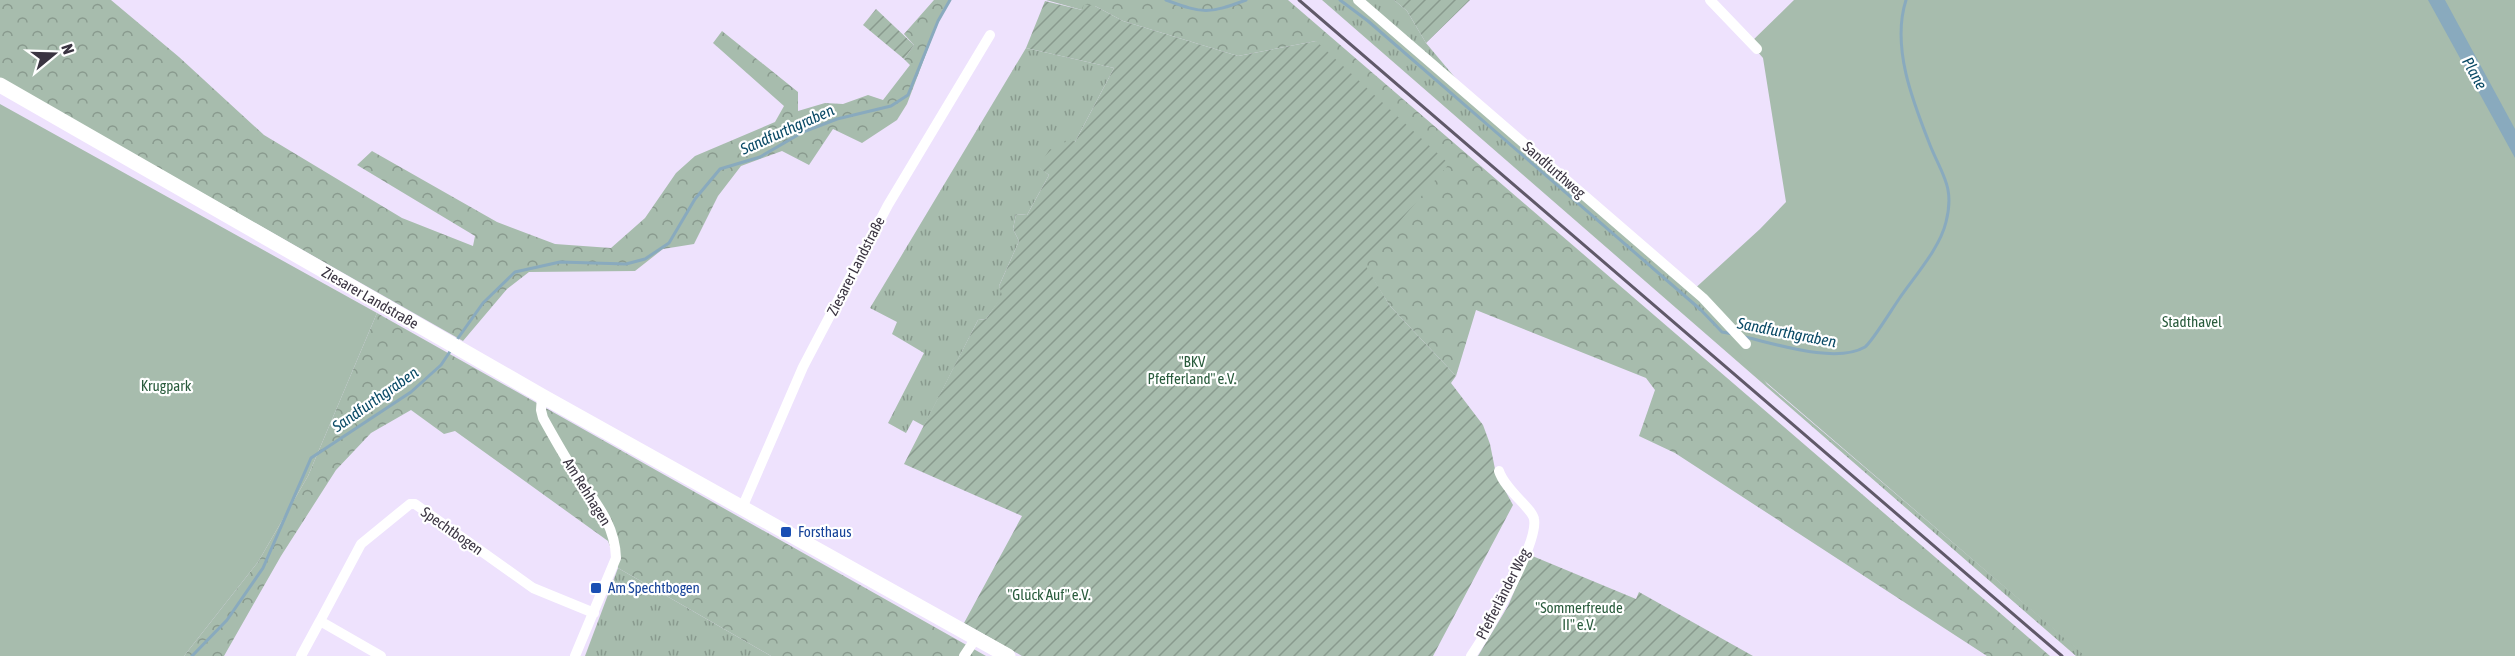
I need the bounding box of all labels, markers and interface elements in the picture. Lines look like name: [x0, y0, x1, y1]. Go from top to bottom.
north arrow: [24, 24, 84, 84]
text: N: [58, 42, 78, 57]
water label: Plane: [2459, 54, 2491, 92]
water label: Sandfurthgraben: [737, 100, 837, 159]
street label: Sandfurthweg: [1520, 138, 1589, 202]
street label: Ziesarer Landstraße: [823, 213, 888, 318]
street label: Ziesarer Landstraße: [319, 263, 422, 332]
water label: Sandfurthgraben: [1735, 313, 1838, 351]
park label: Stadthavel: [2162, 313, 2222, 330]
park label: "BKV Pfefferland" e.V.: [1148, 353, 1237, 387]
water label: Sandfurthgraben: [328, 363, 422, 437]
park label: Krugpark: [141, 377, 192, 394]
street label: Am Rehhagen: [560, 455, 615, 529]
street label: Spechtbogen: [418, 503, 487, 558]
place label: Forsthaus: [798, 523, 852, 540]
marker: Forsthaus: [779, 525, 793, 539]
street label: Pfefferländer Weg: [1472, 545, 1533, 642]
place label: Am Spechtbogen: [608, 579, 700, 596]
marker: Am Spechtbogen: [589, 581, 603, 595]
park label: "Glück Auf" e.V.: [1007, 586, 1091, 603]
park label: "Sommerfreude II" e.V.: [1535, 599, 1623, 633]

